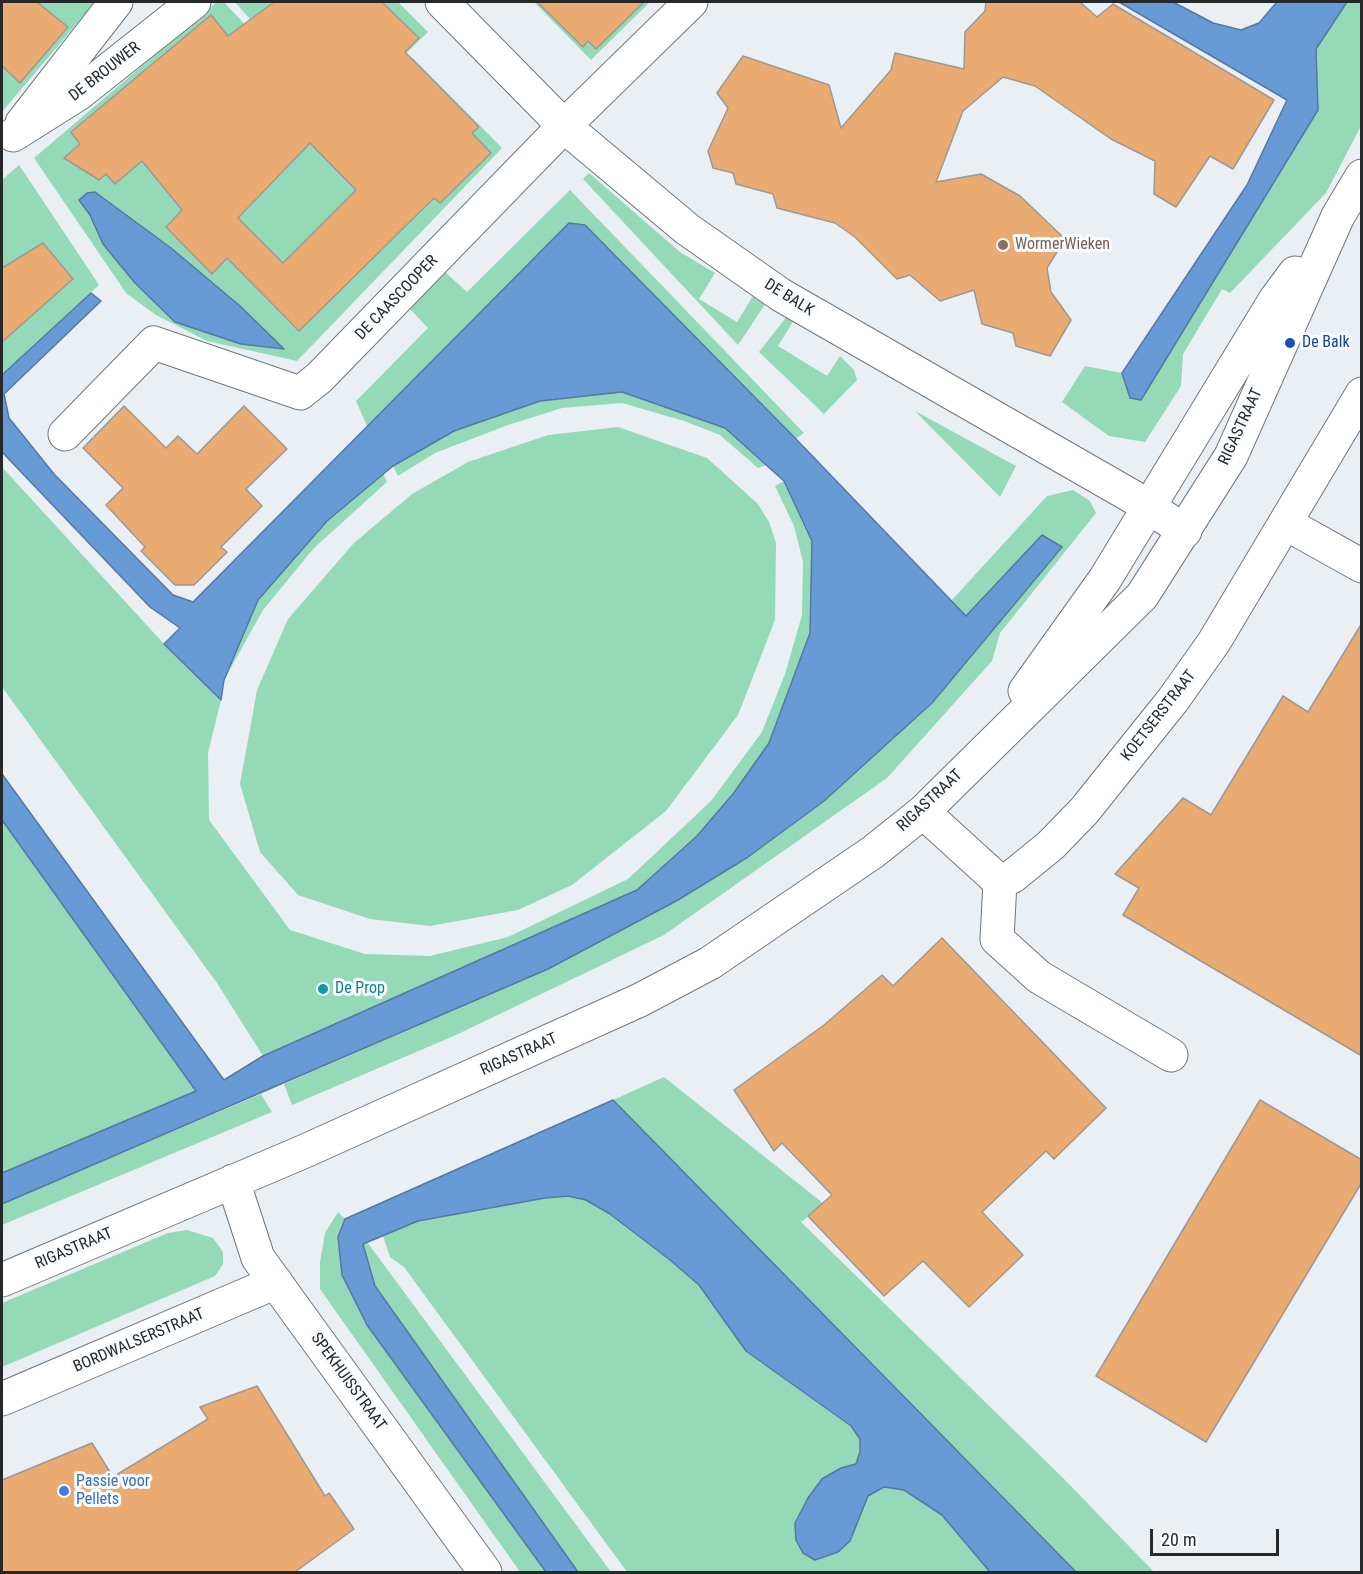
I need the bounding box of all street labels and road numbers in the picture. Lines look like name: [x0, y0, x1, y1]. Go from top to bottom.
street label: DE BROUWER: [66, 38, 144, 106]
street label: DE CAASCOOPER: [352, 252, 442, 344]
street label: DE BALK: [761, 275, 817, 321]
street label: RIGASTRAAT: [1215, 386, 1267, 468]
street label: KOETSERSTRAAT: [1118, 667, 1200, 765]
street label: RIGASTRAAT: [893, 766, 967, 836]
street label: RIGASTRAAT: [478, 1030, 560, 1080]
street label: RIGASTRAAT: [32, 1224, 116, 1274]
street label: BORDWALSERSTRAAT: [71, 1305, 207, 1377]
street label: SPEKHUISSTRAAT: [306, 1329, 390, 1435]

